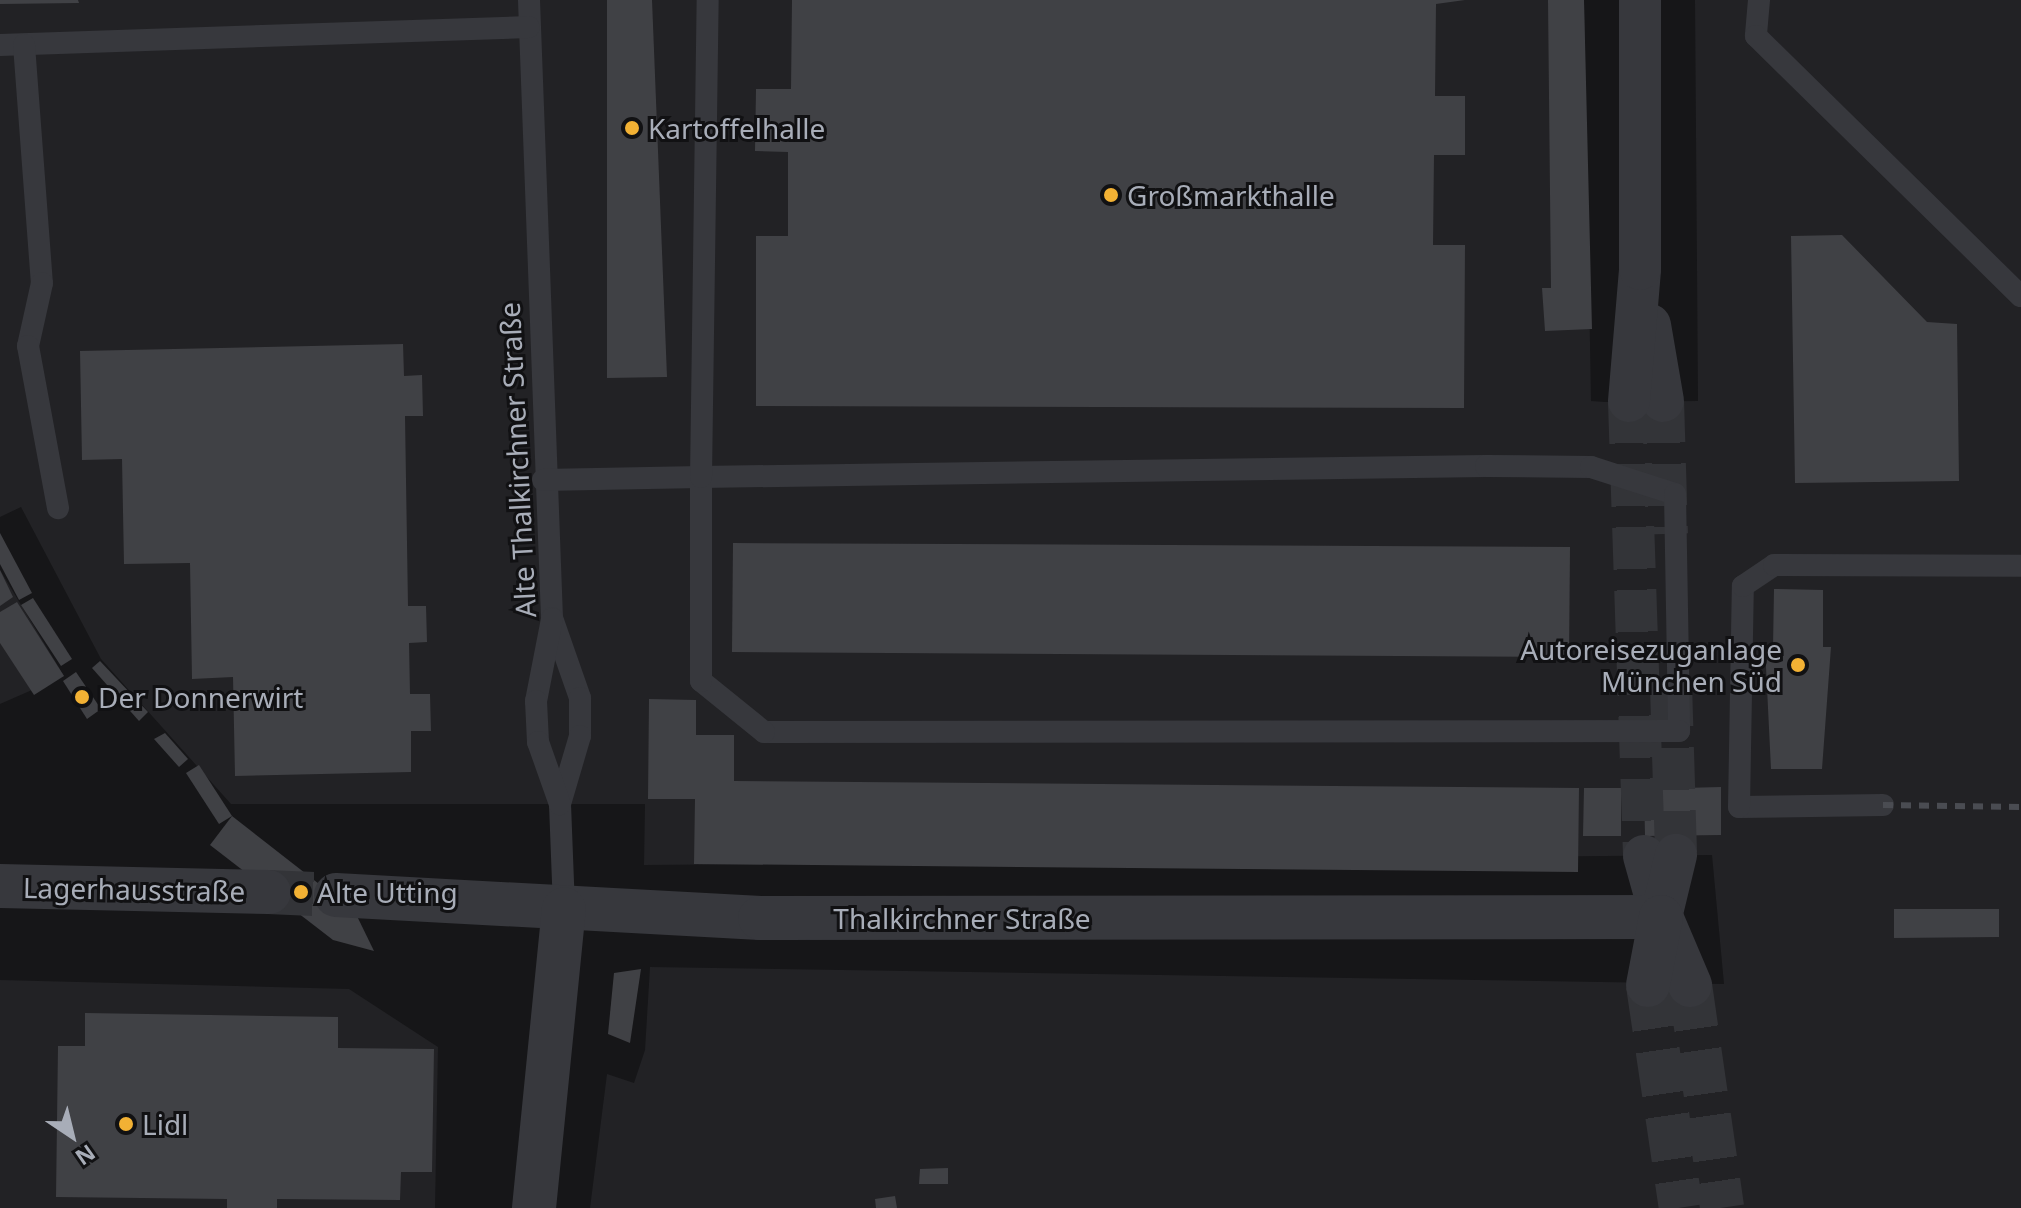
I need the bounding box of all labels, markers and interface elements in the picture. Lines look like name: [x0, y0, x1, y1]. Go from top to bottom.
place label: Kartoffelhalle: [648, 111, 825, 145]
marker: Kartoffelhalle: [623, 119, 641, 137]
place label: Großmarkthalle: [1127, 178, 1335, 212]
marker: Großmarkthalle: [1102, 186, 1120, 204]
street label: Alte Thalkirchner Straße: [492, 302, 542, 618]
place label: Autoreisezuganlage München Süd: [1520, 632, 1782, 698]
marker: Autoreisezuganlage München Süd: [1789, 656, 1807, 674]
place label: Der Donnerwirt: [98, 680, 303, 714]
marker: Der Donnerwirt: [73, 688, 91, 706]
street label: Lagerhausstraße: [23, 870, 245, 908]
place label: Alte Utting: [317, 875, 458, 909]
marker: Alte Utting: [292, 883, 310, 901]
street label: Thalkirchner Straße: [833, 901, 1091, 935]
north arrow: [32, 1096, 112, 1176]
place label: Lidl: [142, 1107, 188, 1141]
marker: Lidl: [117, 1115, 135, 1133]
text: N: [70, 1138, 102, 1173]

